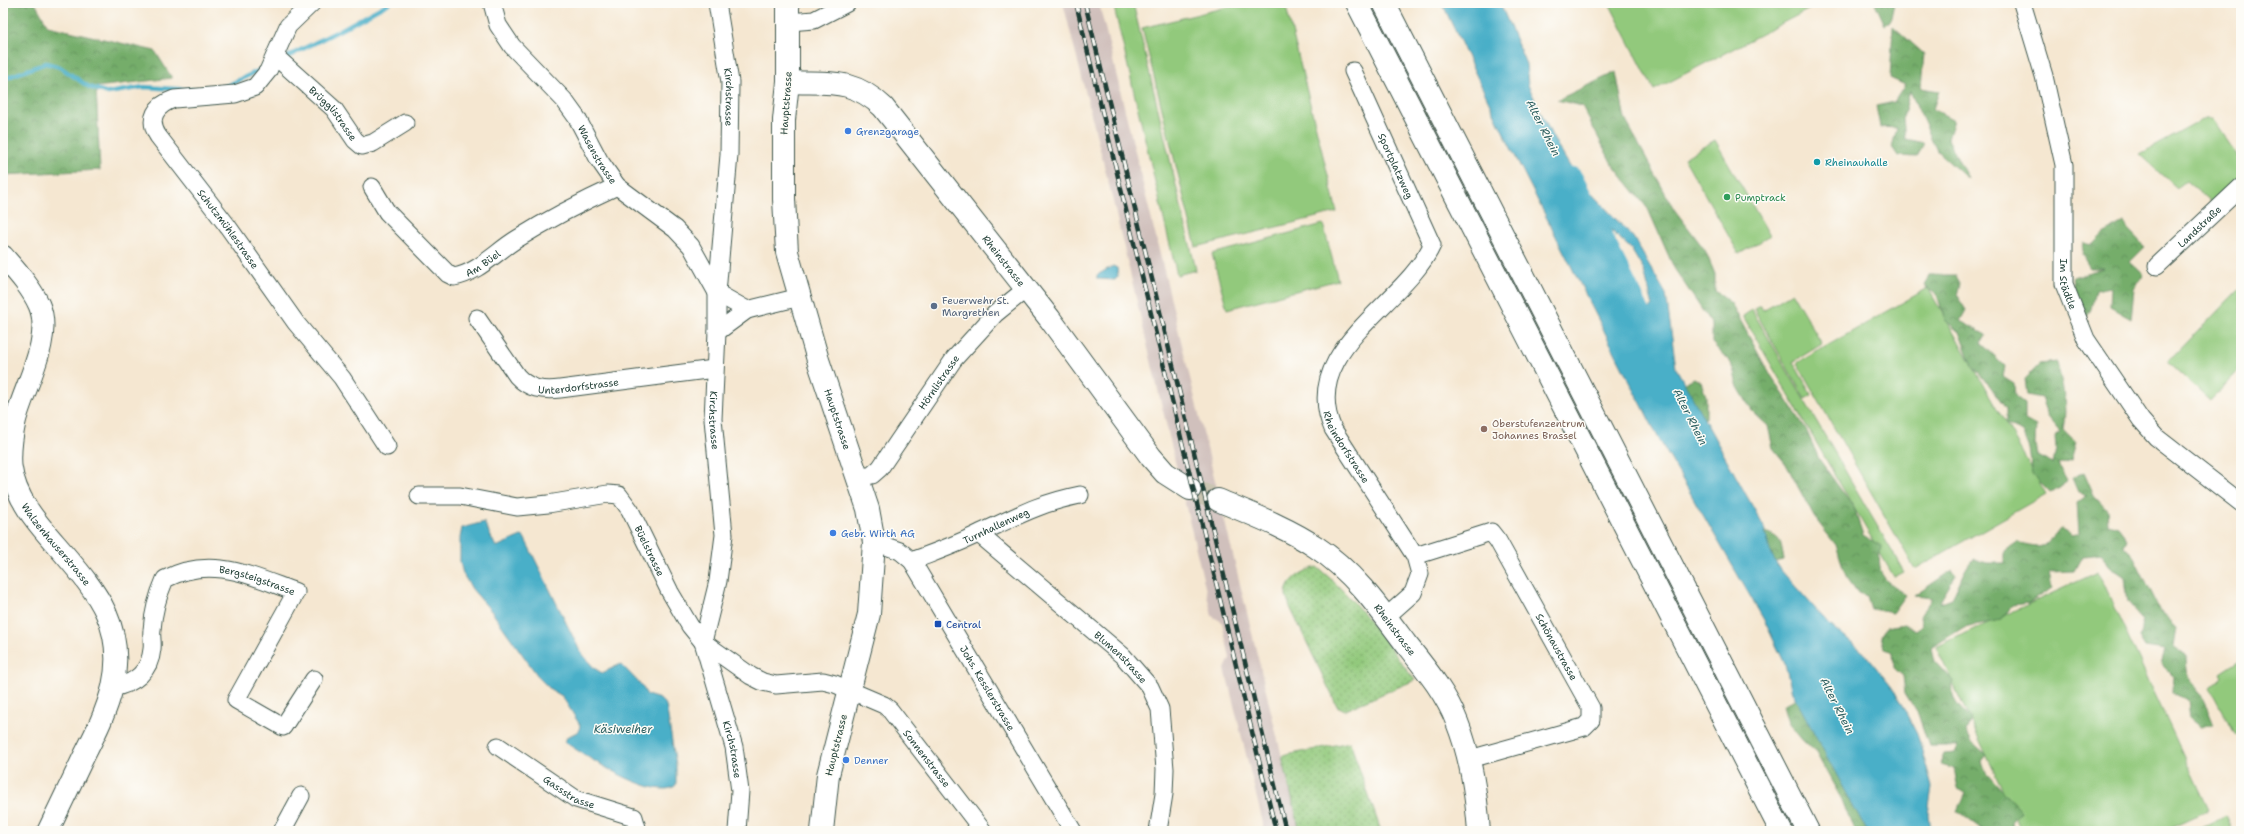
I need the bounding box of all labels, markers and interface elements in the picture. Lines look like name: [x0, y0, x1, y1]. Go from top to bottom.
street label: Kirchstrasse: [721, 67, 737, 127]
street label: Hauptstrasse: [777, 71, 795, 135]
street label: Brügglistrasse: [306, 83, 360, 143]
water label: Alter Rhein: [1522, 97, 1564, 159]
street label: Wasenstrasse: [575, 123, 620, 187]
place label: Grenzgarage: [856, 125, 919, 138]
marker: Grenzgarage: [843, 126, 853, 136]
street label: Sportplatzweg: [1375, 131, 1417, 201]
place label: Rheinauhalle: [1825, 156, 1888, 169]
marker: Rheinauhalle: [1812, 157, 1822, 167]
street label: Schutzmühlestrasse: [195, 186, 262, 271]
place label: Pumptrack: [1735, 191, 1786, 204]
marker: Pumptrack: [1722, 192, 1732, 202]
street label: Landstraße: [2175, 202, 2224, 250]
street label: Rheinstrasse: [980, 232, 1028, 289]
street label: Am Büel: [463, 247, 503, 279]
street label: Im Städtle: [2058, 258, 2080, 311]
place label: Feuerwehr St. Margrethen: [942, 294, 1009, 319]
marker: Feuerwehr St. Margrethen: [929, 301, 939, 311]
street label: Hörnlistrasse: [915, 351, 962, 412]
street label: Unterdorfstrasse: [537, 375, 620, 396]
water label: Alter Rhein: [1669, 386, 1711, 448]
street label: Hauptstrasse: [822, 387, 854, 452]
street label: Kirchstrasse: [706, 391, 722, 450]
street label: Rheindorfstrasse: [1321, 410, 1373, 486]
place label: Oberstufenzentrum Johannes Brassel: [1492, 417, 1585, 442]
marker: Oberstufenzentrum Johannes Brassel: [1479, 424, 1489, 434]
street label: Walzenhauserstrasse: [19, 500, 94, 588]
street label: Turnhallenweg: [961, 505, 1031, 547]
street label: Büelstrasse: [632, 523, 668, 579]
place label: Gebr. Wirth AG: [841, 527, 915, 540]
marker: Gebr. Wirth AG: [828, 528, 838, 538]
street label: Bergsteigstrasse: [218, 562, 297, 598]
street label: Rheinstrasse: [1371, 601, 1419, 658]
street label: Schönaustrasse: [1533, 611, 1581, 683]
place label: Central: [946, 618, 981, 631]
marker: Central: [933, 619, 943, 629]
street label: Blumenstrasse: [1092, 628, 1150, 686]
street label: Johs. Kesslerstrasse: [957, 643, 1018, 733]
water label: Alter Rhein: [1816, 675, 1858, 737]
street label: Hauptstrasse: [822, 712, 850, 777]
street label: Kirchstrasse: [720, 719, 745, 779]
water label: Käsiweiher: [594, 722, 653, 737]
street label: Sonnenstrasse: [901, 727, 954, 790]
place label: Denner: [854, 754, 889, 767]
marker: Denner: [841, 755, 851, 765]
street label: Gassstrasse: [541, 772, 597, 811]

